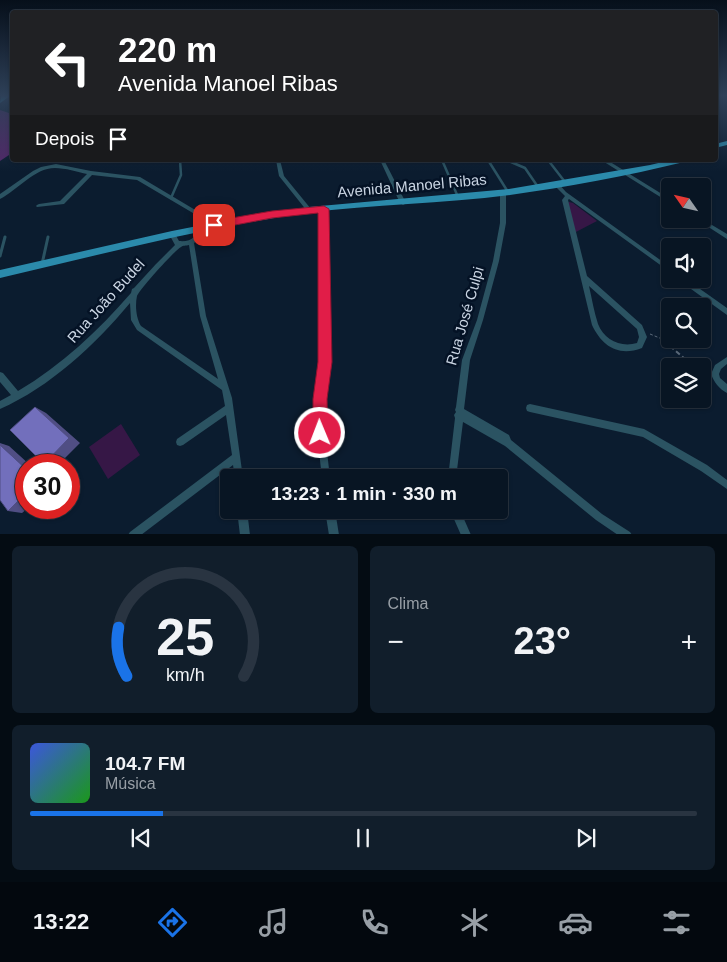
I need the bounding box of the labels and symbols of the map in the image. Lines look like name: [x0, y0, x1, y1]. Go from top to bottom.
street label: Avenida Manoel Ribas: [337, 171, 487, 200]
north arrow: [661, 178, 711, 228]
pin: [193, 204, 235, 246]
street label: Rua João Budel: [64, 255, 148, 346]
street label: Rua José Culpi: [442, 265, 487, 367]
position arrow: [293, 406, 345, 458]
speed limit sign: 30: [15, 454, 80, 519]

